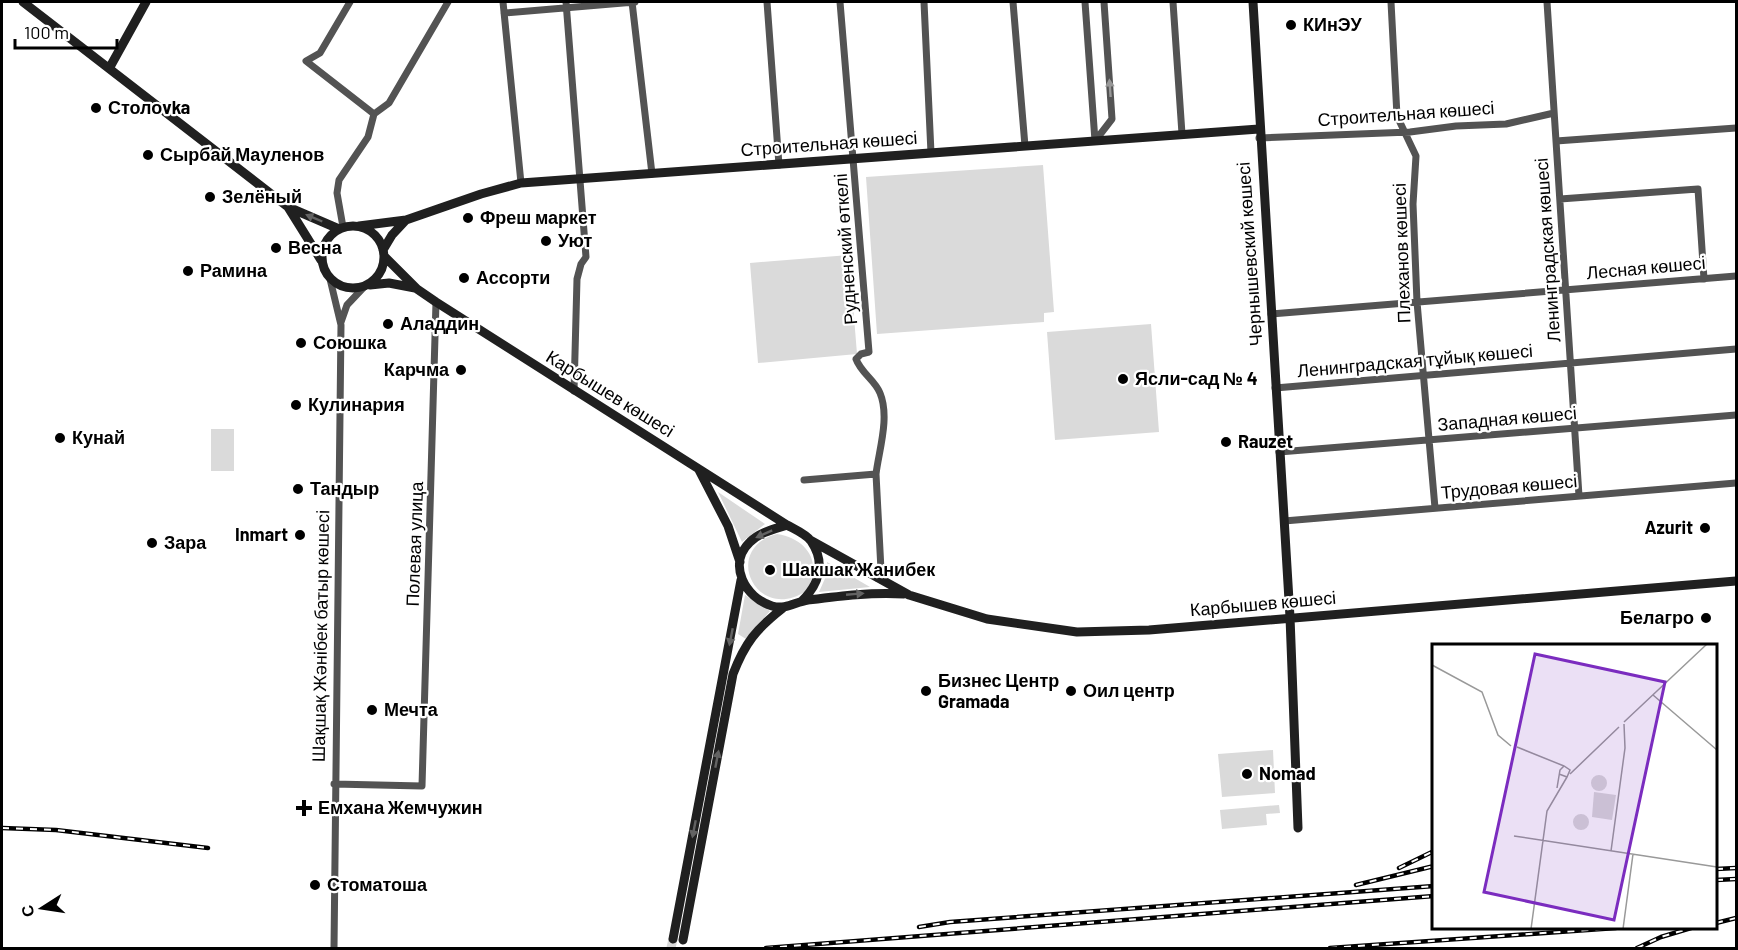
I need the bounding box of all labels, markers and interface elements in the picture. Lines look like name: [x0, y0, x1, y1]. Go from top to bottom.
scale bar: [15, 12, 117, 50]
place label: КИнЭУ: [1303, 13, 1363, 35]
marker: КИнЭУ: [1284, 18, 1298, 32]
text: 100 m: [24, 21, 69, 43]
one-way arrow: [1105, 79, 1115, 98]
place label: Столоvka: [108, 96, 190, 118]
street label: Строительная көшесі: [1317, 96, 1495, 130]
marker: Столоvka: [89, 101, 103, 115]
street label: Строительная көшесі: [740, 126, 918, 160]
place label: Сырбай Мауленов: [160, 143, 324, 165]
marker: Сырбай Мауленов: [141, 148, 155, 162]
street label: Ленинградская көшесі: [1530, 157, 1564, 343]
street label: Чернышевский көшесі: [1232, 161, 1266, 347]
street label: Рудненский өткелі: [829, 173, 861, 325]
street label: Плеханов көшесі: [1388, 183, 1414, 324]
place label: Зелёный: [222, 185, 302, 207]
marker: Зелёный: [203, 190, 217, 204]
place label: Фреш маркет: [480, 206, 597, 228]
marker: Фреш маркет: [461, 211, 475, 225]
one-way arrow: [304, 213, 322, 223]
place label: Уют: [558, 229, 592, 251]
marker: Уют: [539, 234, 553, 248]
place label: Весна: [288, 236, 343, 258]
marker: Весна: [269, 241, 283, 255]
street label: Лесная көшесі: [1585, 251, 1706, 283]
place label: Рамина: [200, 259, 268, 281]
marker: Рамина: [181, 264, 195, 278]
place label: Ассорти: [476, 266, 550, 288]
marker: Ассорти: [457, 271, 471, 285]
place label: Аладдин: [400, 312, 479, 334]
marker: Аладдин: [381, 317, 395, 331]
place label: Союшка: [313, 331, 387, 353]
marker: Союшка: [294, 336, 308, 350]
street label: Ленинградская тұйық көшесі: [1296, 339, 1534, 381]
street label: Карбышев көшесі: [542, 345, 679, 441]
place label: Карчма: [384, 358, 450, 380]
marker: Карчма: [454, 363, 468, 377]
place label: Ясли-сад № 4: [1135, 367, 1258, 389]
marker: Ясли-сад № 4: [1116, 372, 1130, 386]
place label: Кулинария: [308, 393, 405, 415]
marker: Кулинария: [289, 398, 303, 412]
street label: Западная көшесі: [1436, 401, 1577, 435]
place label: Кунай: [72, 426, 125, 448]
place label: Rauzet: [1238, 430, 1293, 452]
marker: Кунай: [53, 431, 67, 445]
marker: Rauzet: [1219, 435, 1233, 449]
street label: Трудовая көшесі: [1440, 469, 1578, 503]
place label: Тандыр: [310, 477, 379, 499]
street label: Полевая улица: [401, 480, 427, 607]
marker: Тандыр: [291, 482, 305, 496]
street label: Шақшақ Жәнібек батыр көшесі: [307, 510, 333, 762]
place label: Azurit: [1645, 516, 1693, 538]
marker: Azurit: [1698, 521, 1712, 535]
place label: Inmart: [235, 523, 288, 545]
marker: Inmart: [293, 528, 307, 542]
one-way arrow: [756, 529, 773, 538]
place label: Зара: [164, 531, 207, 553]
marker: Зара: [145, 536, 159, 550]
place label: Шакшак Жанибек: [782, 558, 936, 580]
marker: Шакшак Жанибек: [763, 563, 777, 577]
street label: Карбышев көшесі: [1189, 586, 1337, 620]
one-way arrow: [845, 589, 864, 599]
place label: Белагро: [1620, 606, 1694, 628]
marker: Белагро: [1699, 611, 1713, 625]
one-way arrow: [726, 628, 735, 647]
inset map: [1432, 644, 1717, 929]
place label: Бизнес Центр Gramada: [938, 669, 1059, 712]
place label: Оил центр: [1083, 679, 1175, 701]
marker: Бизнес Центр Gramada: [919, 684, 933, 698]
marker: Оил центр: [1064, 684, 1078, 698]
place label: Мечта: [384, 698, 439, 720]
marker: Мечта: [365, 703, 379, 717]
one-way arrow: [713, 749, 722, 768]
place label: Nomad: [1259, 762, 1316, 784]
marker: Nomad: [1240, 767, 1254, 781]
place label: Емхана Жемчужин: [318, 796, 483, 818]
marker: Емхана Жемчужин: [295, 799, 313, 817]
one-way arrow: [689, 820, 698, 839]
place label: Стоматоша: [327, 873, 428, 895]
north arrow: [12, 878, 72, 938]
marker: Стоматоша: [308, 878, 322, 892]
text: С: [16, 903, 37, 919]

